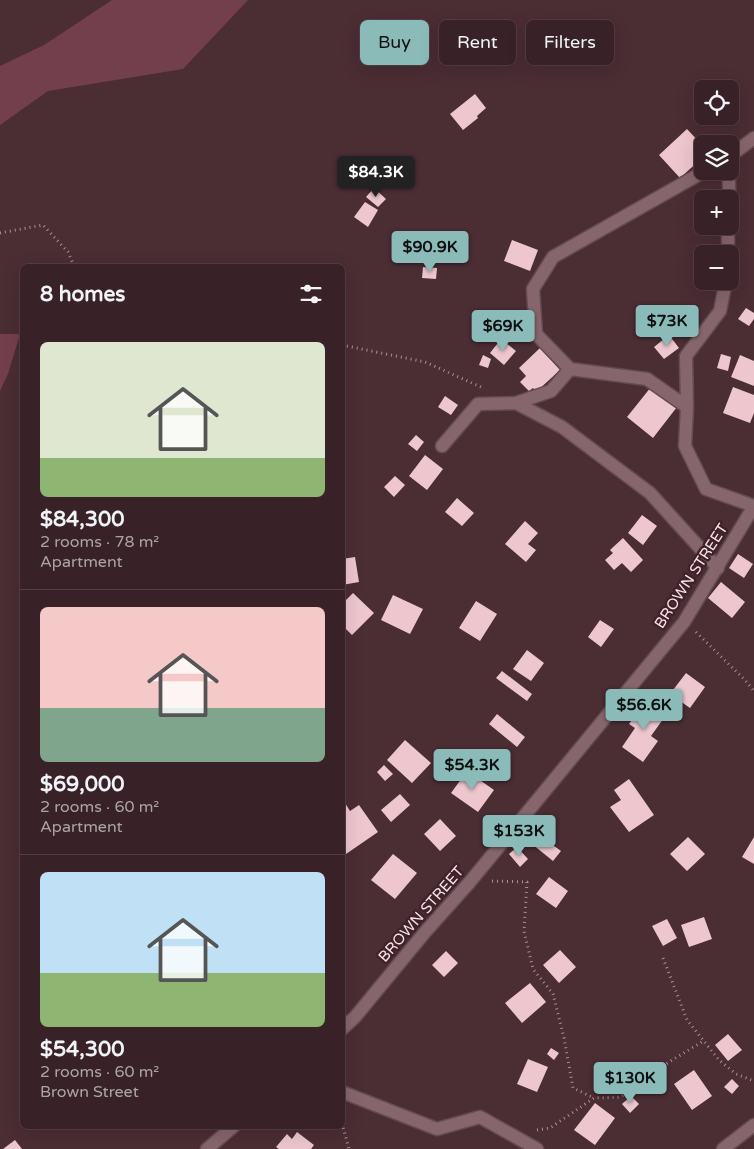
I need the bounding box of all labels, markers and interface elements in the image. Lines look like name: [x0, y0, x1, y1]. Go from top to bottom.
chip: Buy: [360, 20, 429, 65]
chip: Rent: [439, 20, 516, 65]
chip: Filters: [526, 20, 614, 65]
map controls: [694, 80, 739, 290]
button: locate: [694, 80, 739, 125]
button: layers: [694, 135, 739, 180]
pin: $84.3K: [335, 156, 417, 198]
text: $84.3K: [349, 162, 403, 182]
button: +: [694, 190, 739, 235]
pin: $90.9K: [389, 230, 471, 273]
text: $90.9K: [403, 237, 457, 257]
button: −: [694, 245, 739, 290]
icon: filters: [297, 280, 325, 308]
text: 8 homes: [40, 282, 125, 307]
pin: $73K: [637, 304, 697, 347]
pin: $69K: [473, 310, 533, 352]
text: $73K: [647, 311, 687, 331]
text: $69K: [483, 316, 523, 336]
icon: home: [138, 374, 228, 464]
text: $84,300: [40, 507, 124, 532]
street label: BROWN STREET: [650, 520, 732, 632]
text: 2 rooms · 78 m²: [40, 532, 159, 552]
text: Apartment: [40, 552, 123, 572]
icon: home: [138, 640, 228, 730]
pin: $56.6K: [603, 688, 685, 731]
text: $56.6K: [617, 695, 671, 715]
pin: $54.3K: [431, 748, 513, 791]
text: $54.3K: [445, 755, 499, 775]
text: $69,000: [40, 772, 124, 797]
text: 2 rooms · 60 m²: [40, 797, 159, 817]
pin: $153K: [484, 814, 554, 857]
text: Apartment: [40, 817, 123, 837]
text: $153K: [494, 821, 544, 841]
street label: BROWN STREET: [374, 862, 468, 966]
icon: home: [138, 905, 228, 995]
text: $54,300: [40, 1037, 124, 1062]
text: 2 rooms · 60 m²: [40, 1062, 159, 1082]
pin: $130K: [595, 1062, 665, 1104]
text: $130K: [605, 1068, 655, 1088]
text: Brown Street: [40, 1082, 139, 1102]

